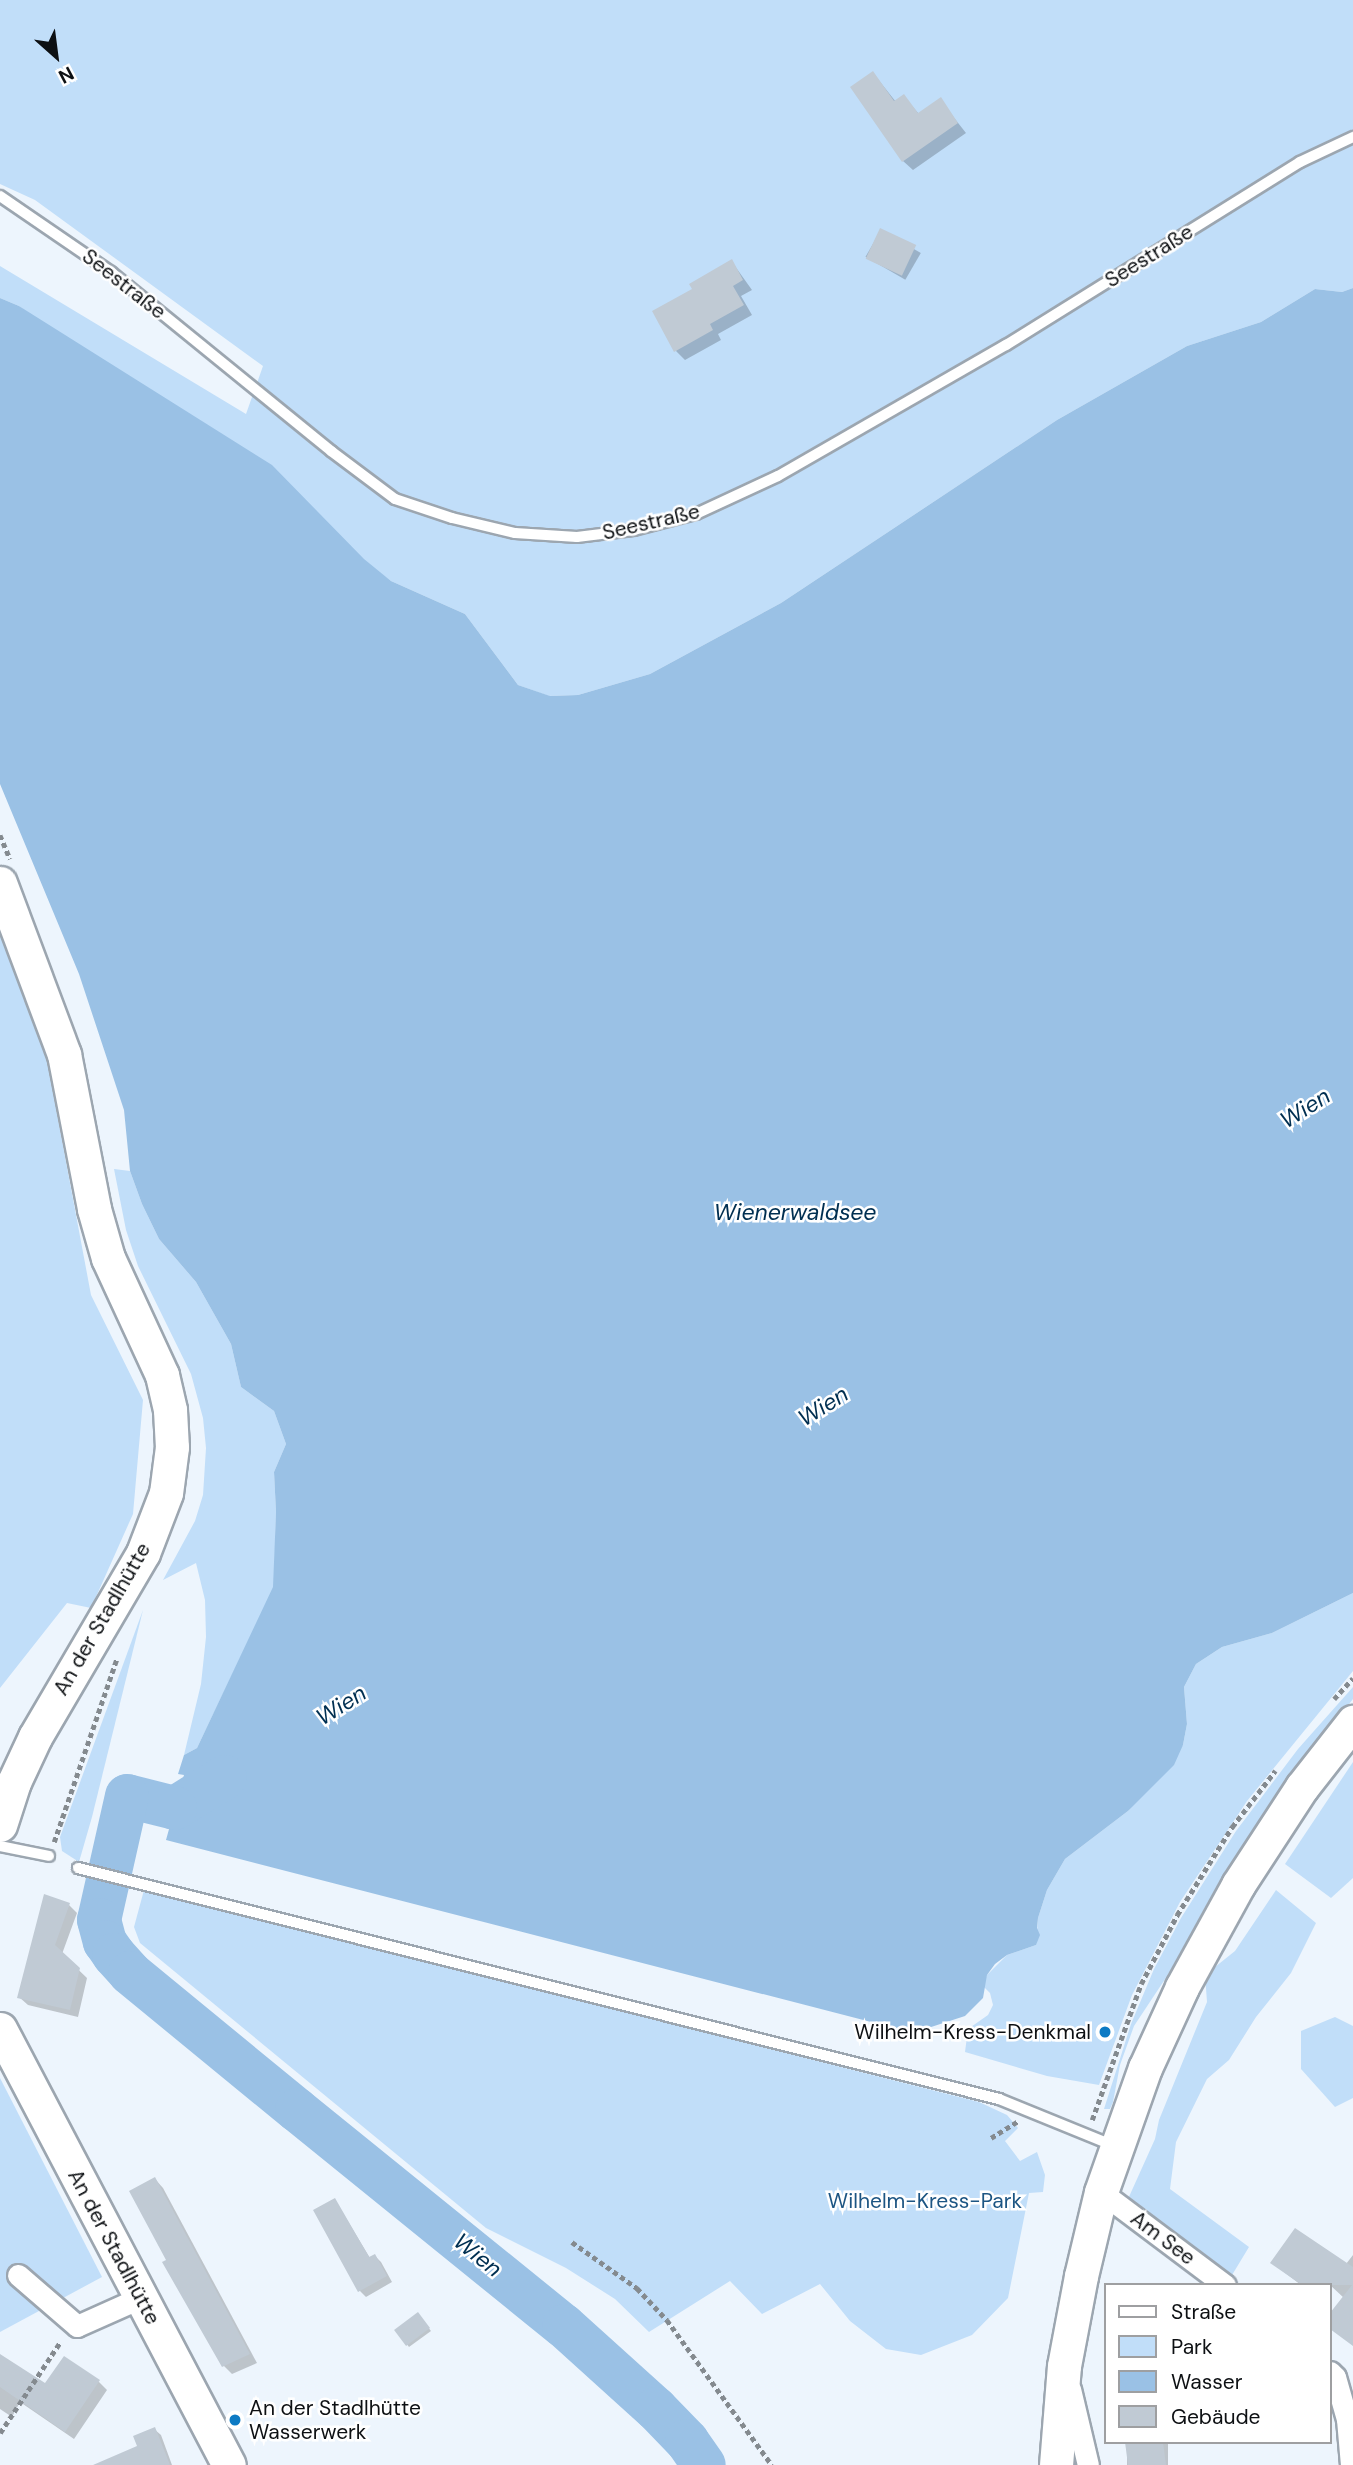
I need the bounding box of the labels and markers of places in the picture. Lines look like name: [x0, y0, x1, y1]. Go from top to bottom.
place label: Wilhelm-Kress-Denkmal: [854, 2019, 1091, 2045]
marker: Wilhelm-Kress-Denkmal: [1097, 2024, 1113, 2040]
place label: An der Stadlhütte Wasserwerk: [249, 2395, 421, 2445]
marker: An der Stadlhütte Wasserwerk: [227, 2412, 243, 2428]

